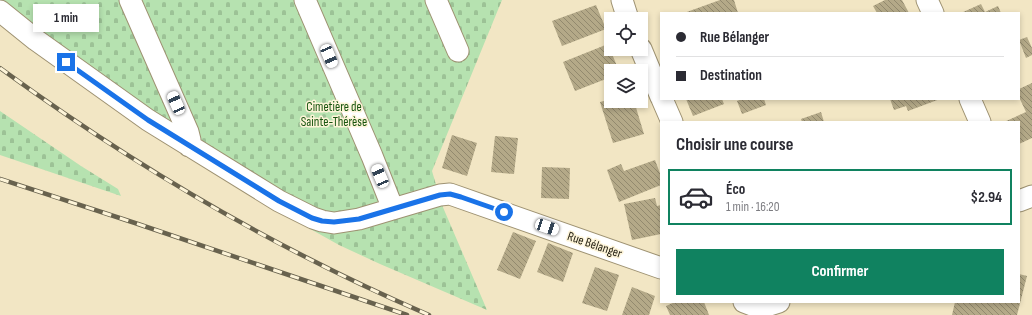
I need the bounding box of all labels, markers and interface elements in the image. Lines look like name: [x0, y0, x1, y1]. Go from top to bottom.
callout: 1 min: [33, 4, 99, 32]
text: 1 min: [54, 10, 78, 26]
map controls: [604, 12, 648, 108]
button: locate: [604, 12, 648, 56]
text: Rue Bélanger: [700, 28, 769, 47]
car: [319, 43, 339, 69]
route end: [57, 53, 75, 71]
button: layers: [604, 64, 648, 108]
text: Destination: [700, 66, 762, 85]
car: [166, 90, 186, 116]
park label: Cimetière de Sainte-Thérèse: [301, 99, 367, 130]
text: Choisir une course: [676, 134, 793, 155]
car: [370, 163, 390, 189]
icon: car: [678, 179, 714, 215]
text: Éco: [726, 180, 745, 199]
text: $2.94: [970, 188, 1002, 207]
text: 1 min · 16:20: [726, 199, 780, 215]
route start: [495, 203, 513, 221]
car: [534, 217, 560, 237]
street label: Rue Bélanger: [565, 228, 624, 262]
button: Confirmer: [676, 249, 1004, 295]

